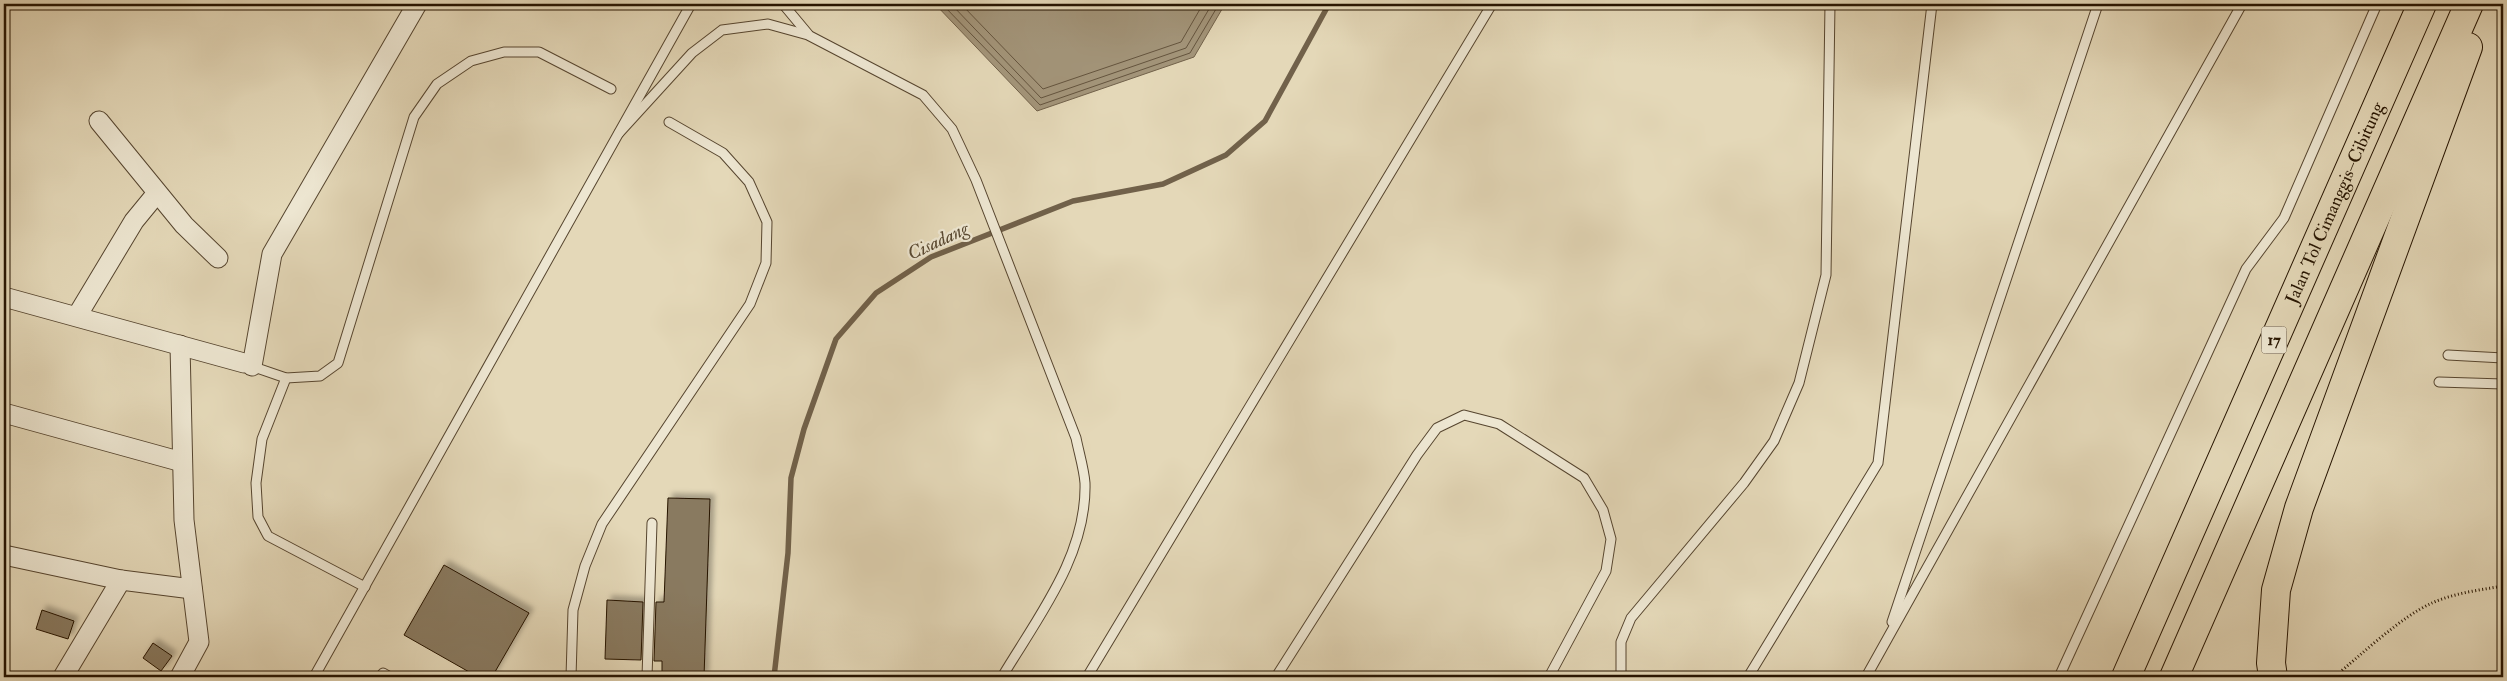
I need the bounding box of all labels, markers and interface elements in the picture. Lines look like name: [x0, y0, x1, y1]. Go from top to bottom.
street label: Jalan Tol Cimanggis–Cibitung: [2280, 97, 2389, 308]
water label: Cisadang: [904, 216, 973, 266]
road number: 17: [2262, 326, 2286, 354]

